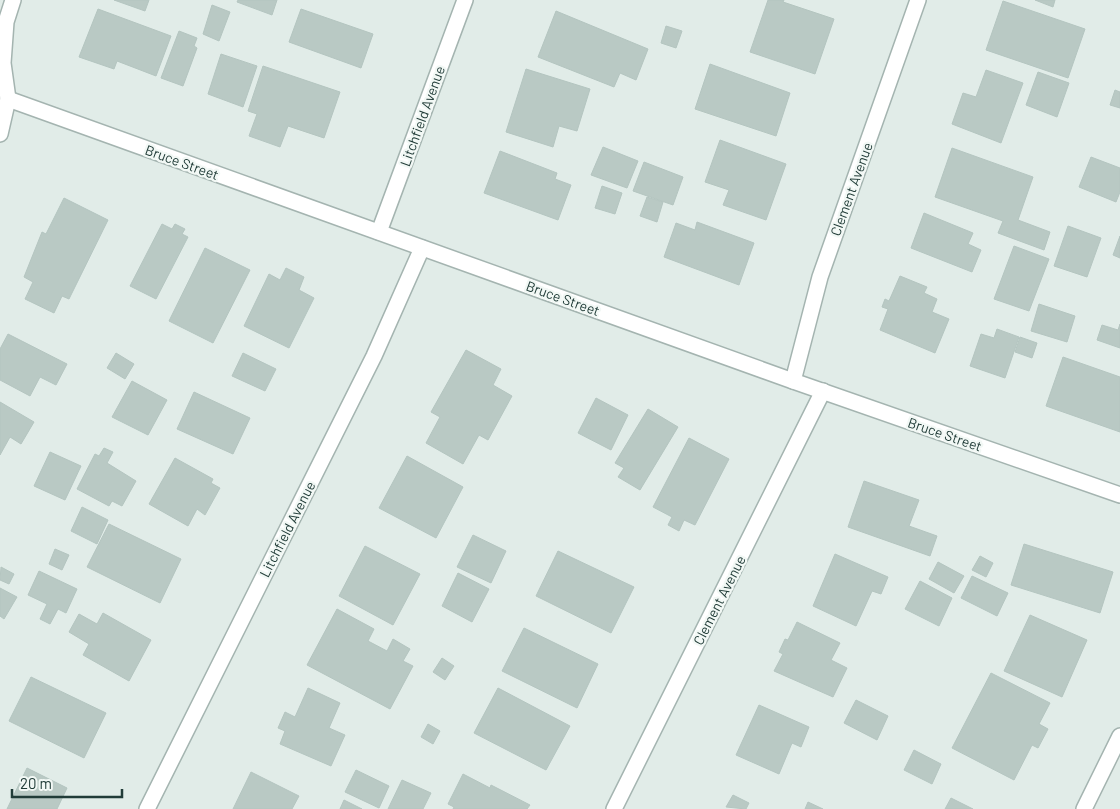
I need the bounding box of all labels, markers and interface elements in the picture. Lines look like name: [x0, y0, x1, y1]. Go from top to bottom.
street label: Litchfield Avenue: [396, 64, 448, 168]
street label: Clement Avenue: [826, 140, 876, 238]
street label: Bruce Street: [143, 141, 221, 183]
street label: Bruce Street: [524, 277, 602, 319]
street label: Bruce Street: [906, 413, 984, 455]
street label: Litchfield Avenue: [255, 478, 319, 580]
street label: Clement Avenue: [689, 552, 749, 648]
scale bar: [12, 766, 122, 798]
text: 20 m: [20, 774, 52, 792]

